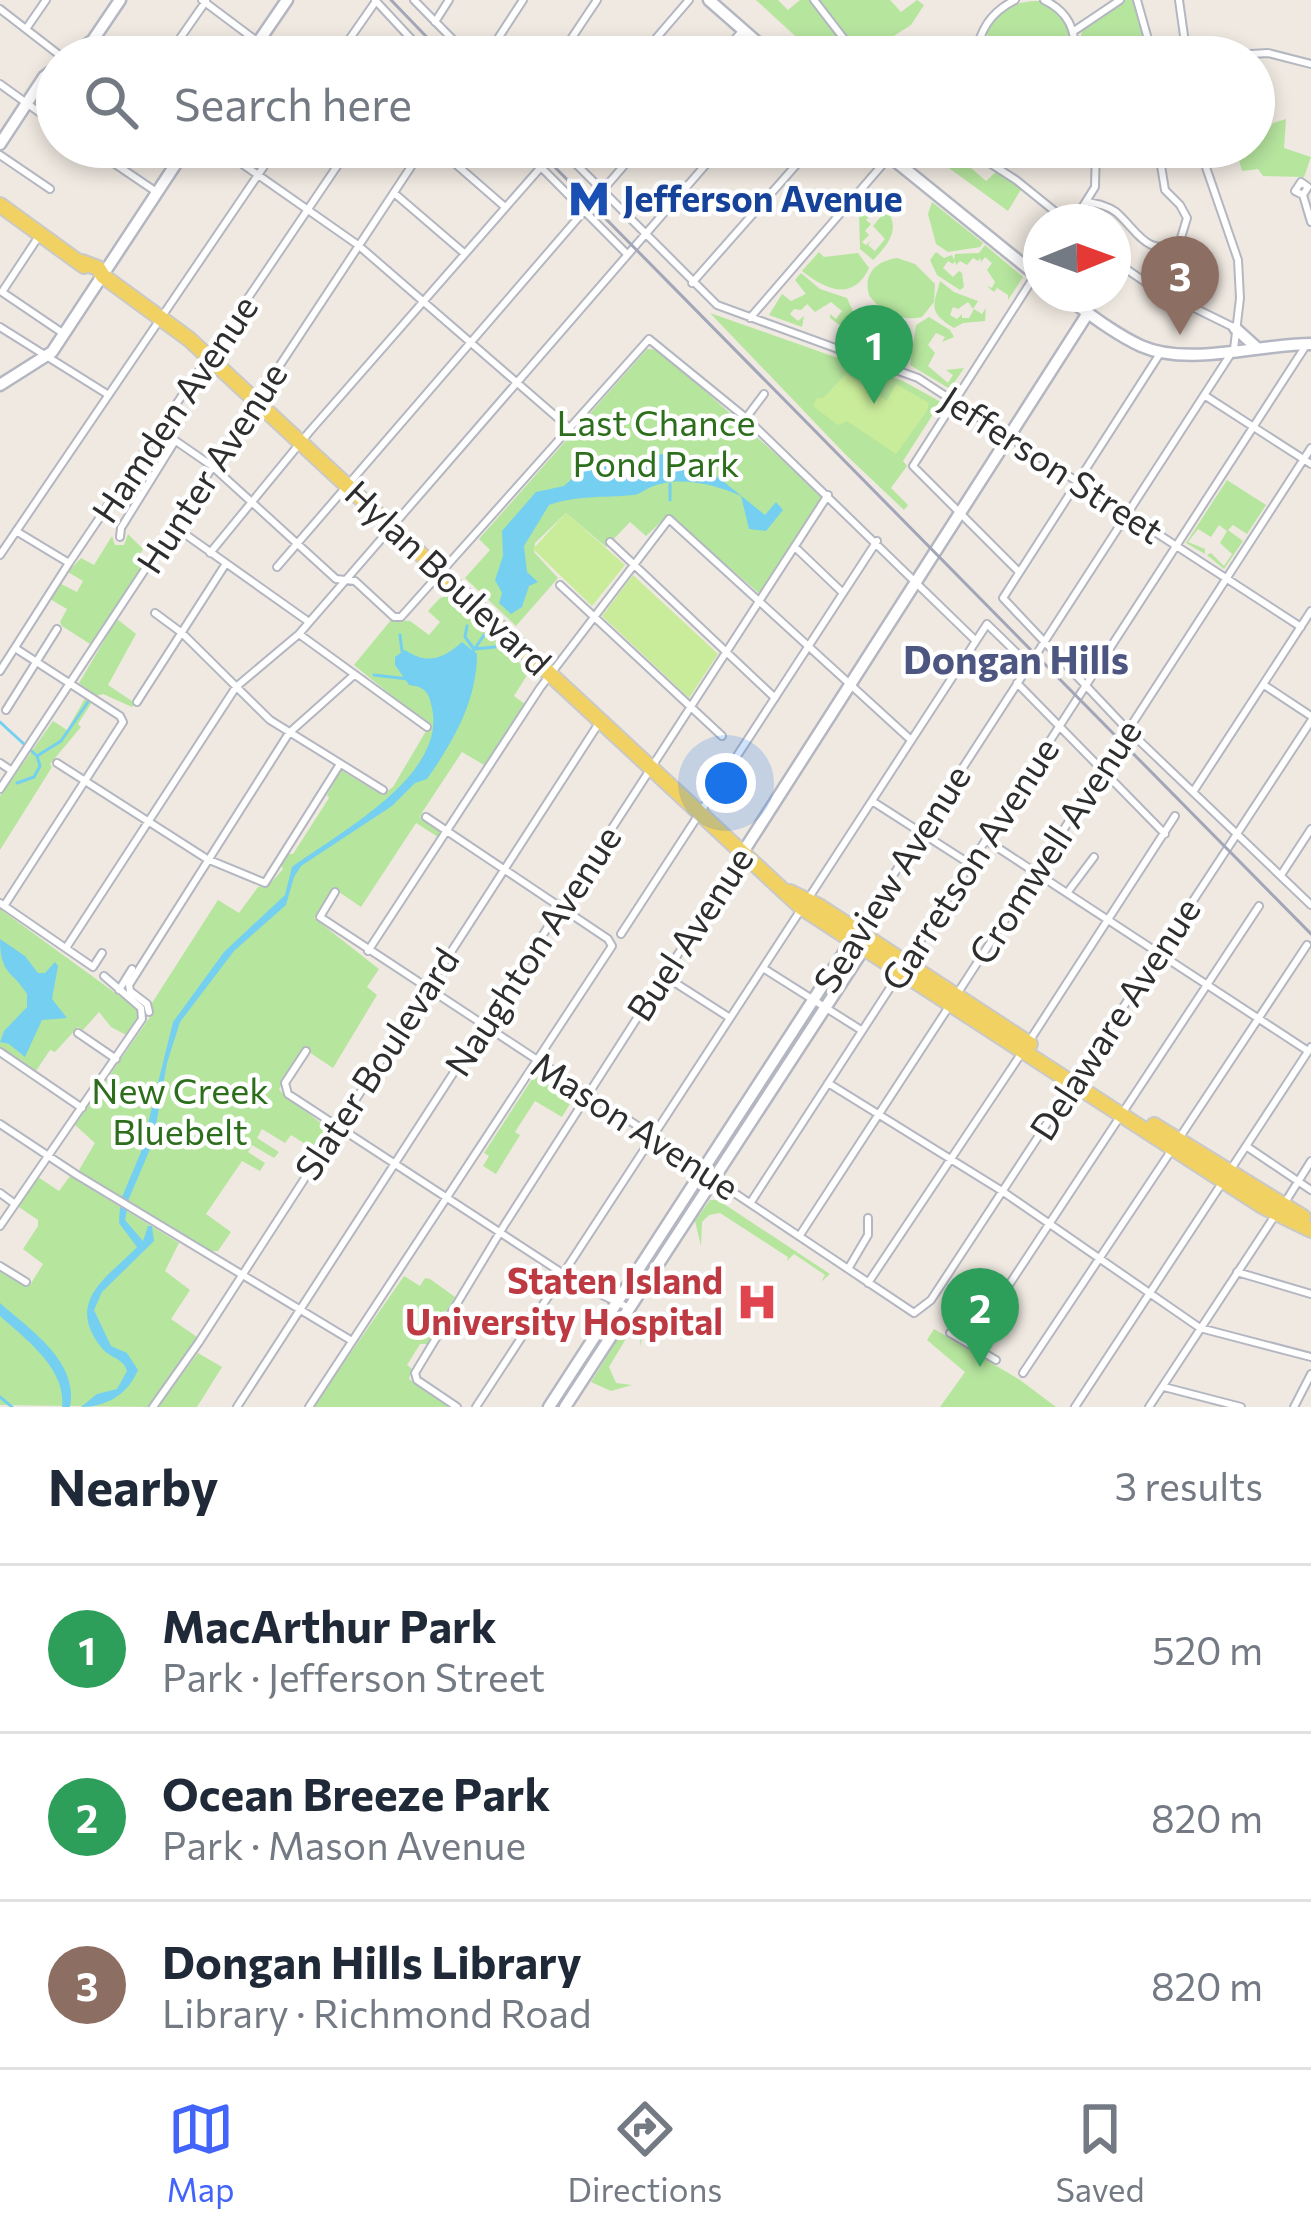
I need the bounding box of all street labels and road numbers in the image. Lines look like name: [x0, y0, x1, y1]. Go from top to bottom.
street label: Hamden Avenue: [81, 286, 266, 530]
street label: Hunter Avenue: [126, 353, 295, 581]
street label: Jefferson Street: [934, 375, 1172, 551]
street label: Hylan Boulevard: [337, 470, 561, 683]
street label: Cromwell Avenue: [958, 710, 1149, 972]
street label: Garretson Avenue: [870, 728, 1066, 997]
street label: Seaview Avenue: [803, 756, 978, 1000]
street label: Naughton Avenue: [434, 816, 629, 1083]
street label: Buel Avenue: [616, 838, 761, 1028]
street label: Delaware Avenue: [1019, 889, 1208, 1147]
street label: Slater Boulevard: [284, 939, 467, 1187]
street label: Mason Avenue: [524, 1041, 748, 1208]

